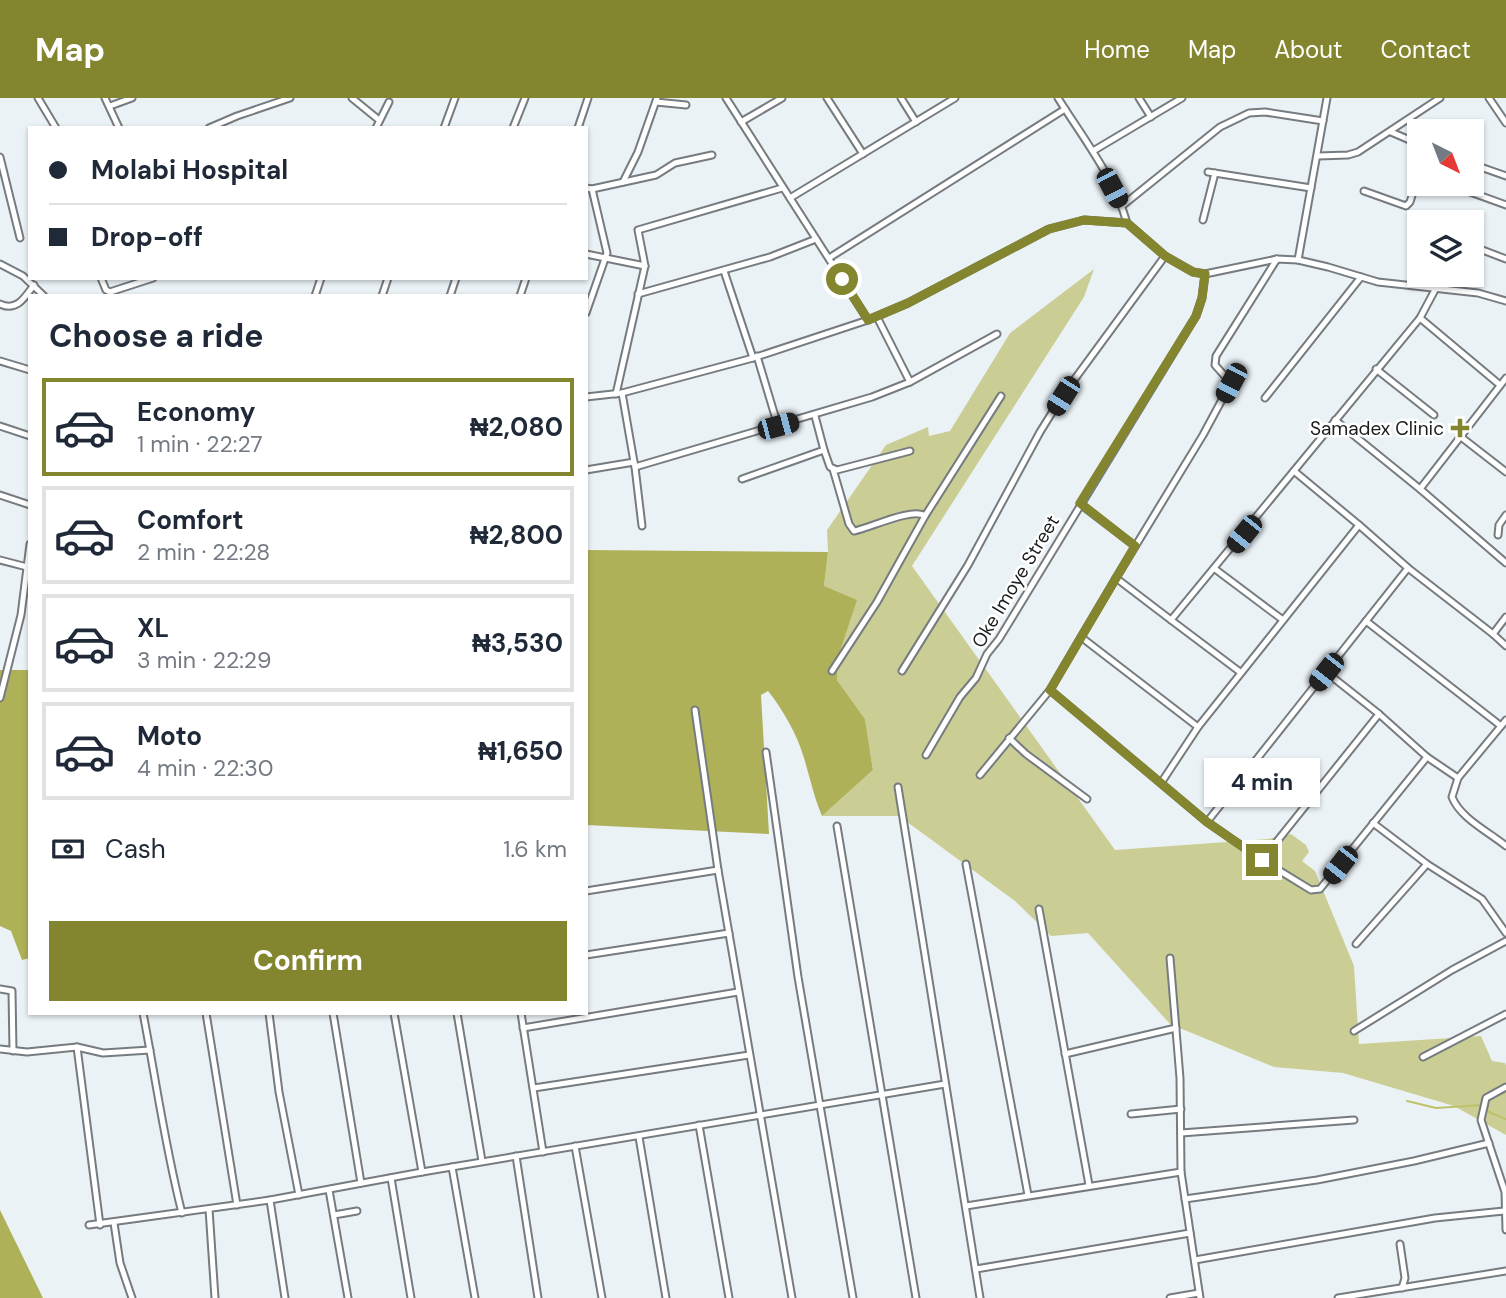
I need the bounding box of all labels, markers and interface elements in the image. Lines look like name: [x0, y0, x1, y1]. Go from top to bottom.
text: Map: [35, 28, 105, 71]
text: Home: [1084, 34, 1150, 65]
text: Map: [1188, 34, 1236, 65]
text: About: [1274, 34, 1343, 65]
text: Contact: [1381, 34, 1471, 65]
north arrow: [1407, 119, 1484, 196]
map controls: [1407, 119, 1484, 287]
text: Molabi Hospital: [91, 153, 288, 187]
car: [1093, 165, 1132, 211]
button: layers: [1407, 210, 1484, 287]
text: Drop-off: [91, 220, 203, 254]
route start: [826, 263, 858, 295]
text: Choose a ride: [49, 315, 264, 357]
car: [1212, 360, 1251, 406]
car: [1043, 373, 1084, 419]
text: Economy: [137, 395, 255, 429]
icon: car: [53, 396, 116, 459]
text: ₦2,080: [470, 410, 563, 444]
car: [755, 410, 802, 442]
place label: Samadex Clinic: [1310, 416, 1444, 441]
marker: Samadex Clinic: [1450, 418, 1470, 438]
text: 1 min · 22:27: [137, 429, 263, 459]
text: Comfort: [137, 503, 243, 537]
icon: car: [53, 504, 116, 567]
street label: Oke Imoye Street: [966, 510, 1065, 652]
car: [1223, 511, 1266, 557]
text: ₦2,800: [470, 518, 563, 552]
text: 2 min · 22:28: [137, 537, 270, 567]
text: XL: [137, 611, 169, 645]
icon: car: [53, 612, 116, 675]
text: ₦3,530: [472, 626, 563, 660]
text: 3 min · 22:29: [137, 645, 271, 675]
car: [1305, 649, 1348, 695]
text: Moto: [137, 719, 202, 753]
icon: car: [53, 720, 116, 783]
text: ₦1,650: [478, 734, 563, 768]
text: 4 min · 22:30: [137, 753, 274, 783]
callout: 4 min: [1204, 758, 1320, 808]
text: 4 min: [1231, 767, 1293, 797]
icon: cash: [49, 830, 87, 868]
text: Cash: [105, 832, 166, 866]
text: 1.6 km: [503, 834, 567, 864]
car: [1319, 842, 1362, 888]
route end: [1246, 844, 1278, 876]
button: Confirm: [49, 921, 567, 1001]

